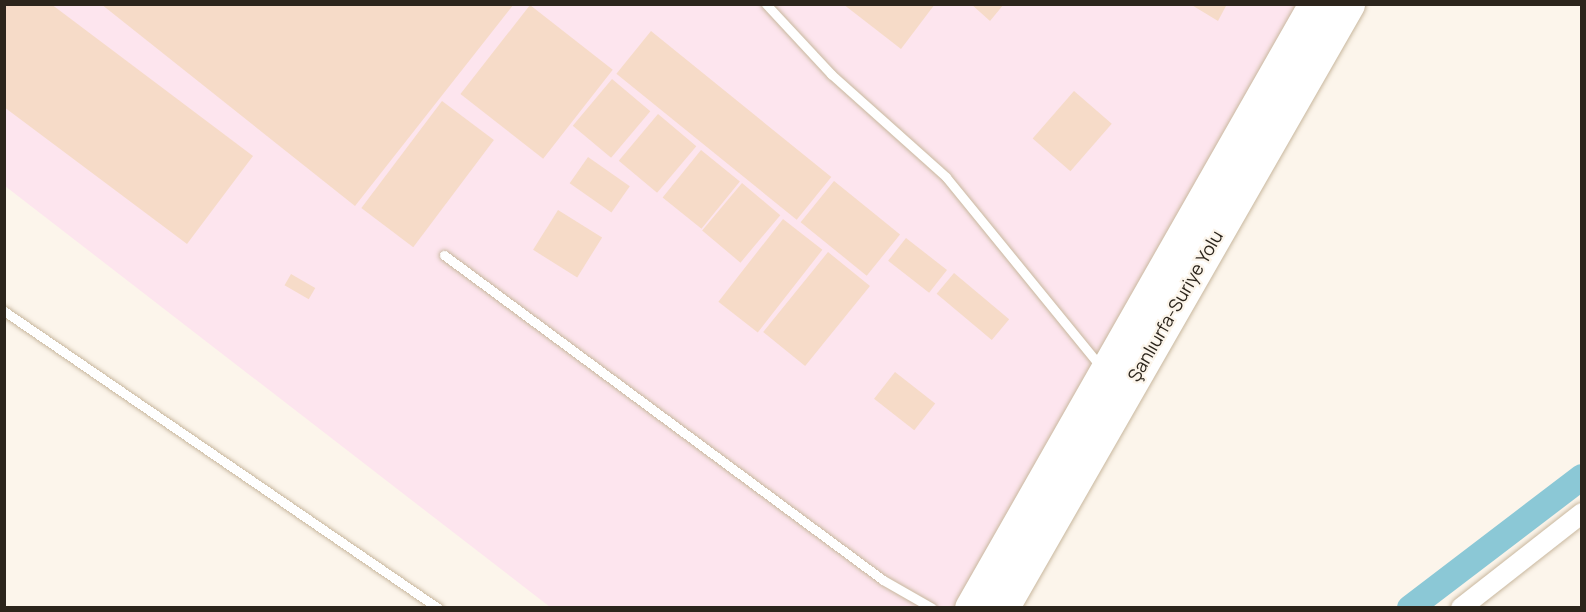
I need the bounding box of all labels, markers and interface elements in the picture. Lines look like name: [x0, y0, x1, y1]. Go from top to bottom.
street label: Şanlıurfa-Suriye Yolu: [1123, 227, 1227, 385]

